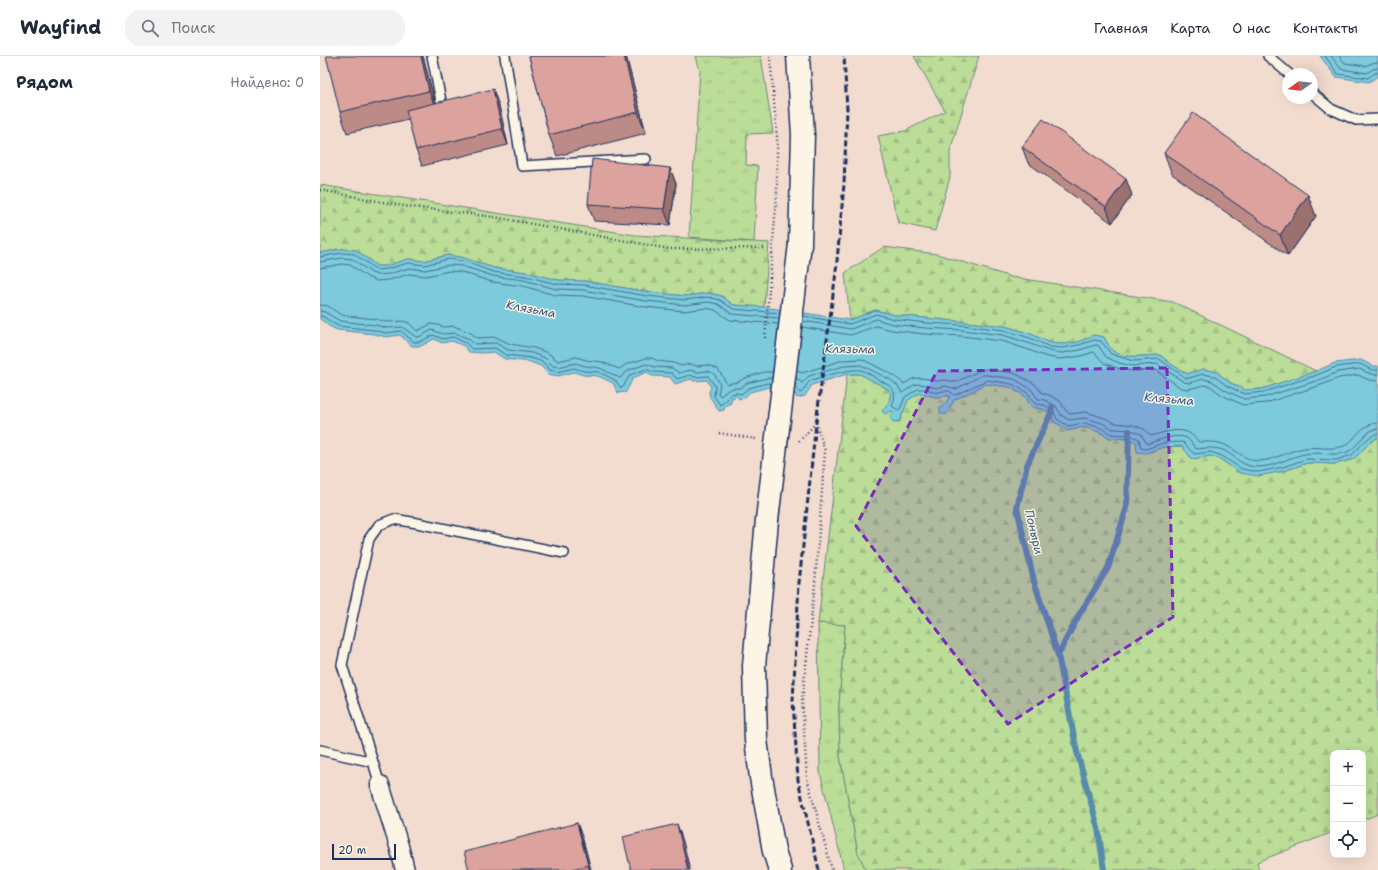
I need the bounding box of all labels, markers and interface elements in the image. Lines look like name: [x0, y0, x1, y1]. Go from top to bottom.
search box: [125, 10, 405, 46]
text: Wayfind: [20, 15, 101, 40]
icon: search: [139, 17, 161, 39]
text: Поиск: [171, 18, 215, 38]
text: Главная: [1094, 19, 1148, 37]
text: Карта: [1170, 19, 1210, 37]
text: О нас: [1232, 19, 1271, 37]
text: Контакты: [1293, 19, 1358, 37]
north arrow: [1282, 68, 1318, 104]
text: Рядом: [16, 71, 73, 93]
text: Найдено: 0: [230, 74, 304, 91]
water label: Клязьма: [505, 296, 557, 322]
water label: Клязьма: [825, 341, 875, 357]
water label: Клязьма: [1143, 389, 1195, 409]
water label: Поныри: [1021, 508, 1047, 556]
map controls: [1330, 750, 1366, 858]
button: +: [1330, 750, 1366, 786]
button: −: [1330, 786, 1366, 822]
button: locate: [1330, 822, 1366, 858]
scale bar: [332, 842, 396, 861]
text: 20 m: [338, 843, 366, 858]

